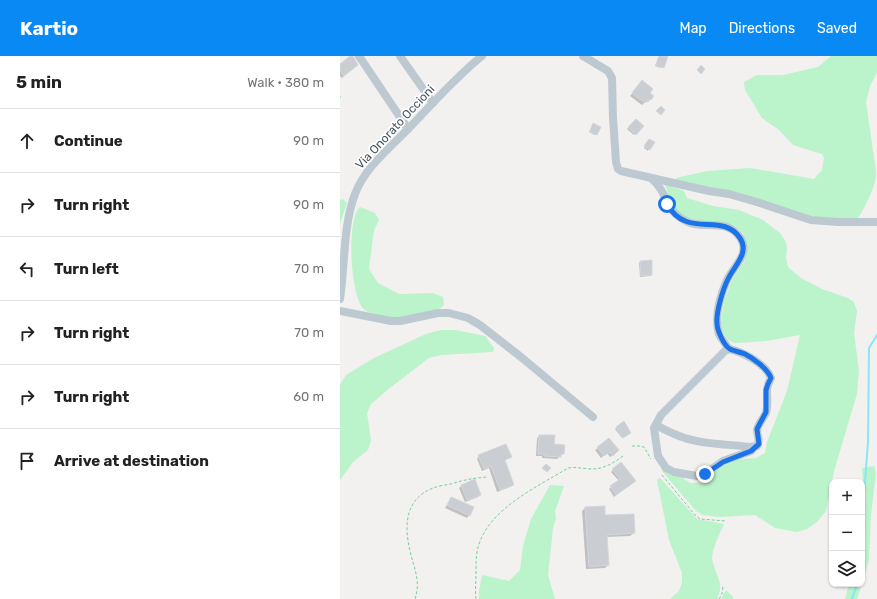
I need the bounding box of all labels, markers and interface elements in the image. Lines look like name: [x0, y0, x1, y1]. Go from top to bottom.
text: Kartio: [20, 17, 78, 40]
text: Map: [680, 20, 707, 37]
text: Directions: [729, 20, 795, 37]
text: Saved: [817, 20, 857, 37]
text: 5 min: [16, 72, 62, 92]
text: Walk · 380 m: [247, 75, 324, 90]
street label: Via Onorato Occioni: [353, 82, 438, 172]
icon: ahead: [16, 130, 38, 152]
text: Continue: [54, 132, 123, 150]
text: 90 m: [293, 133, 324, 148]
icon: right: [16, 194, 38, 216]
route start: [658, 195, 676, 213]
text: Turn right: [54, 196, 129, 214]
text: 90 m: [293, 197, 324, 212]
icon: left: [16, 258, 38, 280]
text: Turn left: [54, 260, 119, 278]
text: 70 m: [294, 261, 324, 276]
icon: right: [16, 322, 38, 344]
text: Turn right: [54, 324, 129, 342]
text: 70 m: [294, 325, 324, 340]
icon: right: [16, 386, 38, 408]
text: Turn right: [54, 388, 129, 406]
text: 60 m: [293, 389, 324, 404]
icon: arrive: [16, 450, 38, 472]
text: Arrive at destination: [54, 452, 209, 470]
route end: [696, 465, 714, 483]
map controls: [829, 479, 865, 587]
button: +: [829, 479, 865, 515]
button: −: [829, 515, 865, 551]
button: layers: [829, 551, 865, 587]

